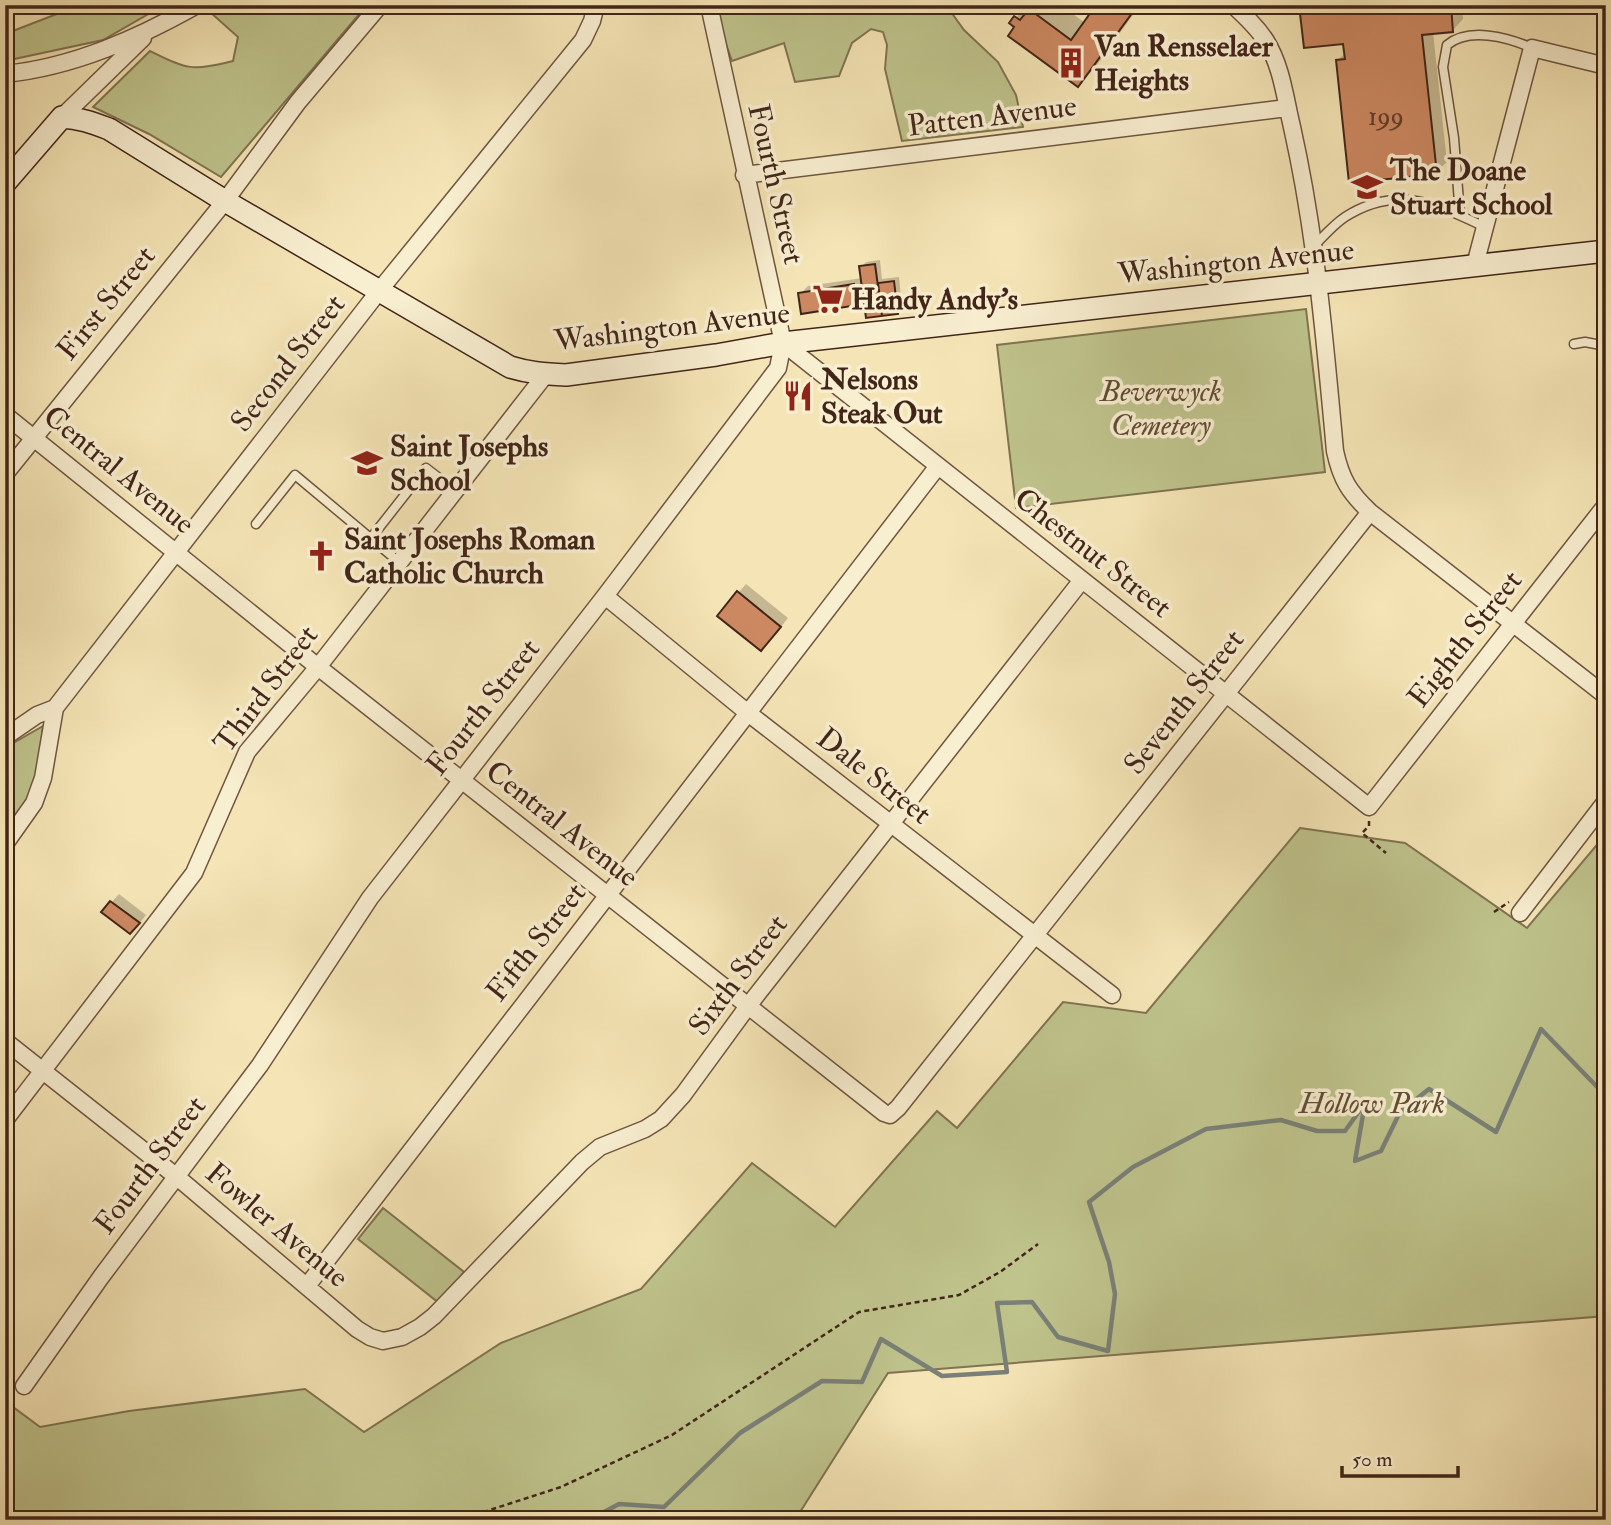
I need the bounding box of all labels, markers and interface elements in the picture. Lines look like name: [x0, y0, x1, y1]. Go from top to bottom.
place label: Van Rensselaer Heights: [1093, 28, 1274, 99]
building icon: Van Rensselaer Heights: [1054, 46, 1088, 80]
street label: Patten Avenue: [905, 87, 1079, 145]
street label: Fourth Street: [740, 100, 812, 268]
house number: 199: [1368, 101, 1404, 133]
place label: The Doane Stuart School: [1389, 152, 1553, 223]
school or university icon: The Doane Stuart School: [1350, 170, 1384, 204]
street label: Washington Avenue: [1115, 231, 1356, 293]
street label: First Street: [49, 238, 163, 368]
place label: Handy Andy's: [851, 281, 1018, 318]
supermarket icon: Handy Andy's: [811, 282, 845, 316]
street label: Second Street: [223, 287, 353, 439]
street label: Washington Avenue: [551, 294, 792, 360]
place label: Nelsons Steak Out: [820, 361, 943, 432]
park label: Beverwyck Cemetery: [1098, 373, 1222, 444]
restaurant icon: Nelsons Steak Out: [781, 379, 815, 413]
street label: Central Avenue: [36, 398, 202, 542]
place label: Saint Josephs School: [390, 428, 548, 499]
school or university icon: Saint Josephs School: [350, 446, 384, 480]
street label: Chestnut Street: [1007, 480, 1179, 626]
place label: Saint Josephs Roman Catholic Church: [344, 521, 596, 592]
church icon: Saint Josephs Roman Catholic Church: [304, 539, 338, 573]
street label: Eighth Street: [1400, 563, 1530, 715]
street label: Third Street: [206, 618, 326, 760]
street label: Seventh Street: [1116, 622, 1252, 782]
street label: Fourth Street: [418, 631, 548, 783]
street label: Dale Street: [809, 720, 939, 832]
street label: Central Avenue: [478, 753, 646, 895]
street label: Fifth Street: [478, 875, 594, 1009]
street label: Sixth Street: [681, 907, 796, 1043]
park label: Hollow Park: [1297, 1085, 1445, 1122]
street label: Fourth Street: [86, 1088, 214, 1241]
street label: Fowler Avenue: [198, 1155, 356, 1295]
scale bar: [1342, 1434, 1457, 1478]
text: 50 m: [1352, 1446, 1393, 1473]

